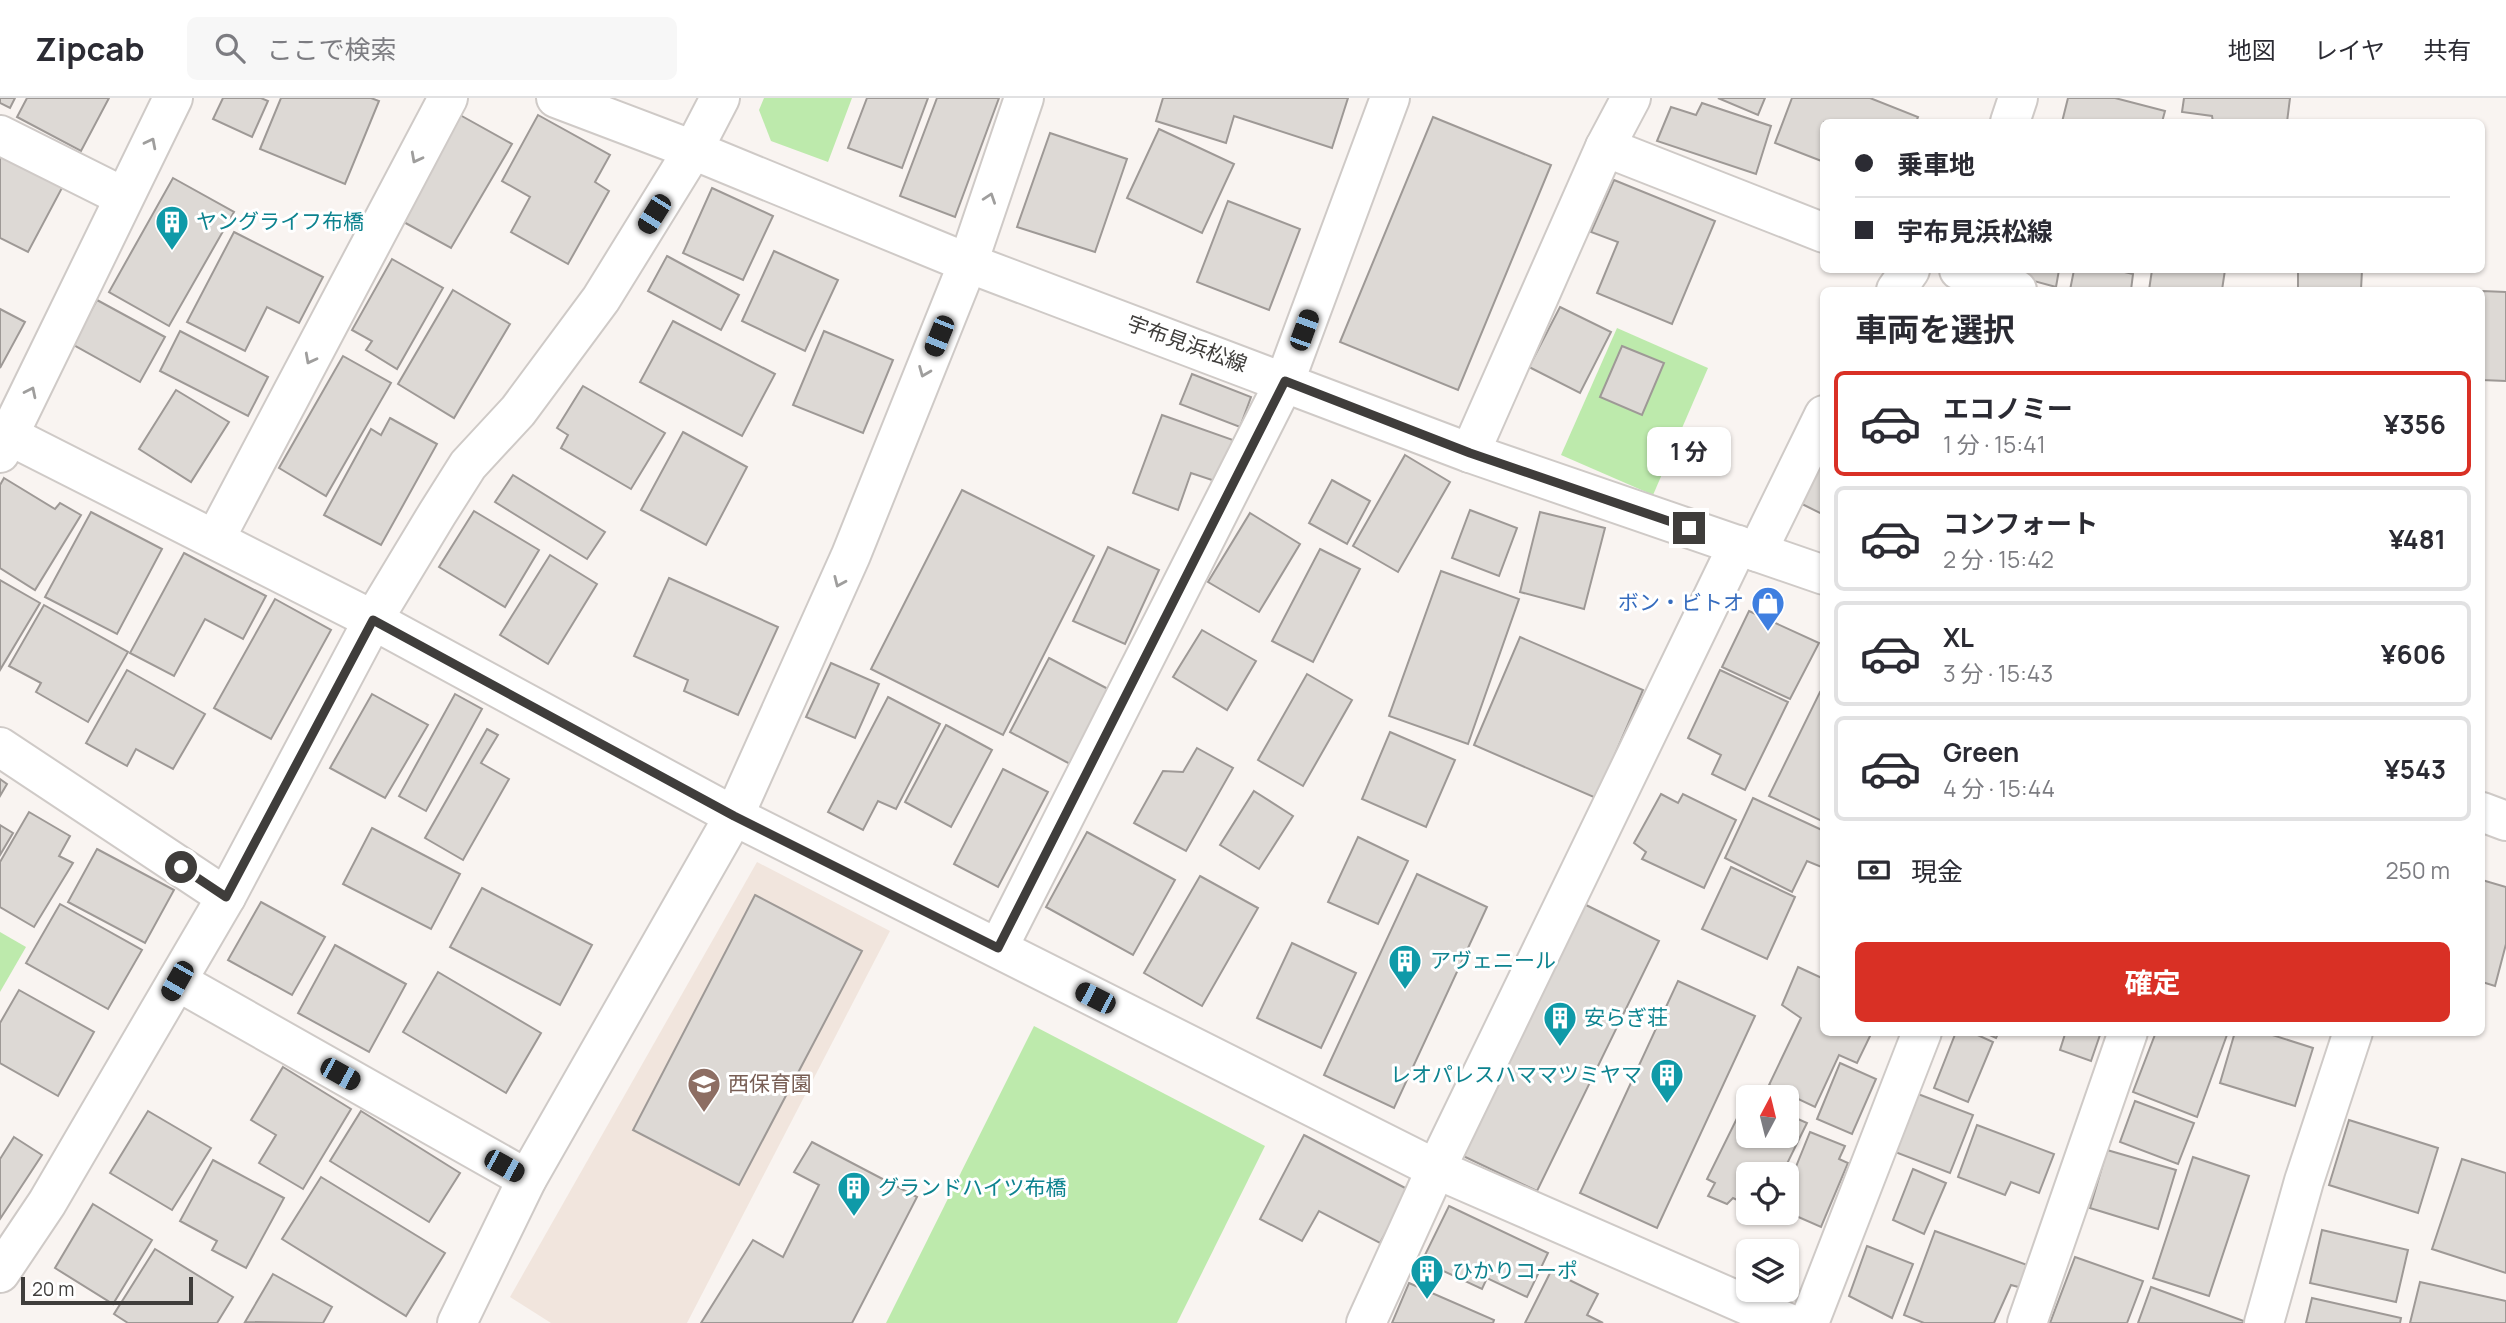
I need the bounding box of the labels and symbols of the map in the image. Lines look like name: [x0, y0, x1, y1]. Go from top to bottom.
one-way arrow: [142, 138, 156, 150]
one-way arrow: [411, 151, 425, 164]
car: [634, 191, 675, 237]
one-way arrow: [982, 192, 996, 205]
building icon: ヤングライフ布橋: [153, 203, 191, 252]
place label: ヤングライフ布橋: [196, 207, 364, 235]
car: [1287, 307, 1322, 353]
street label: 宇布見浜松線: [1123, 308, 1251, 378]
car: [922, 313, 957, 359]
one-way arrow: [305, 352, 318, 365]
one-way arrow: [919, 365, 933, 377]
one-way arrow: [23, 387, 37, 399]
callout: 1 分: [1647, 426, 1731, 476]
route end: [1673, 512, 1705, 544]
one-way arrow: [833, 575, 847, 588]
shop icon: ボン・ビトオ: [1749, 584, 1787, 633]
place label: ボン・ビトオ: [1618, 588, 1744, 616]
route start: [165, 851, 197, 883]
building icon: アヴェニール: [1386, 942, 1424, 991]
place label: アヴェニール: [1430, 946, 1556, 974]
car: [158, 958, 197, 1004]
car: [1072, 979, 1119, 1017]
building icon: 安らぎ荘: [1541, 999, 1579, 1048]
place label: 安らぎ荘: [1584, 1003, 1668, 1031]
car: [317, 1055, 364, 1093]
building icon: レオパレスハママツミヤマ: [1648, 1056, 1686, 1105]
place label: レオパレスハママツミヤマ: [1390, 1060, 1642, 1088]
school or university icon: 西保育園: [685, 1065, 723, 1114]
place label: 西保育園: [728, 1069, 812, 1097]
north arrow: [1736, 1085, 1799, 1148]
car: [481, 1147, 528, 1185]
building icon: グランドハイツ布橋: [835, 1169, 873, 1218]
place label: グランドハイツ布橋: [878, 1173, 1067, 1201]
building icon: ひかりコーポ: [1408, 1252, 1446, 1301]
place label: ひかりコーポ: [1452, 1256, 1578, 1284]
scale bar: [21, 1274, 192, 1306]

